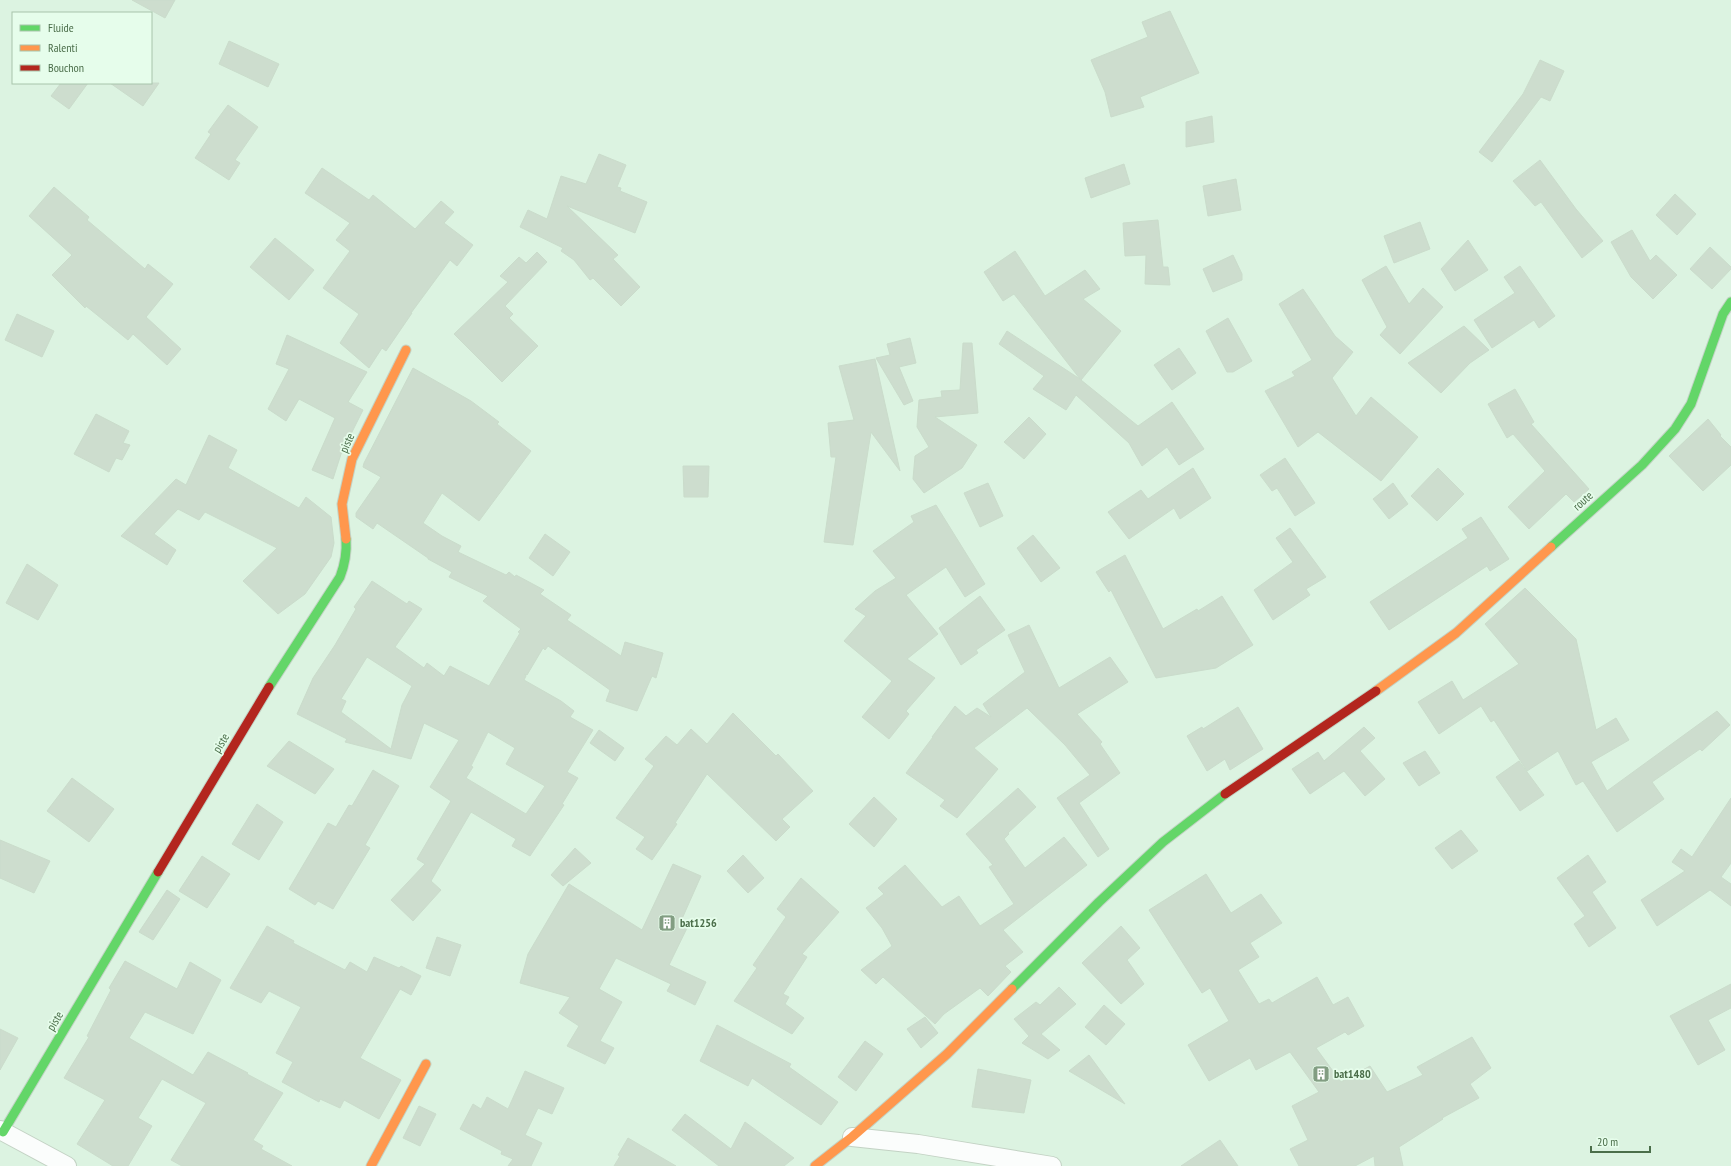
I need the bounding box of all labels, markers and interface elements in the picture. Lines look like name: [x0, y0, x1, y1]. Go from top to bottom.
legend: [12, 12, 152, 84]
text: Fluide: [48, 20, 74, 35]
text: Ralenti: [48, 40, 77, 55]
text: Bouchon: [48, 60, 84, 75]
street label: piste: [336, 431, 357, 455]
street label: route: [1570, 488, 1596, 514]
street label: piste: [209, 730, 232, 755]
building icon: bat1256: [657, 913, 677, 933]
place label: bat1256: [680, 915, 717, 930]
street label: piste: [43, 1008, 66, 1033]
building icon: bat1480: [1311, 1064, 1331, 1084]
place label: bat1480: [1334, 1066, 1371, 1081]
scale bar: [1591, 1128, 1650, 1154]
text: 20 m: [1597, 1134, 1618, 1149]

